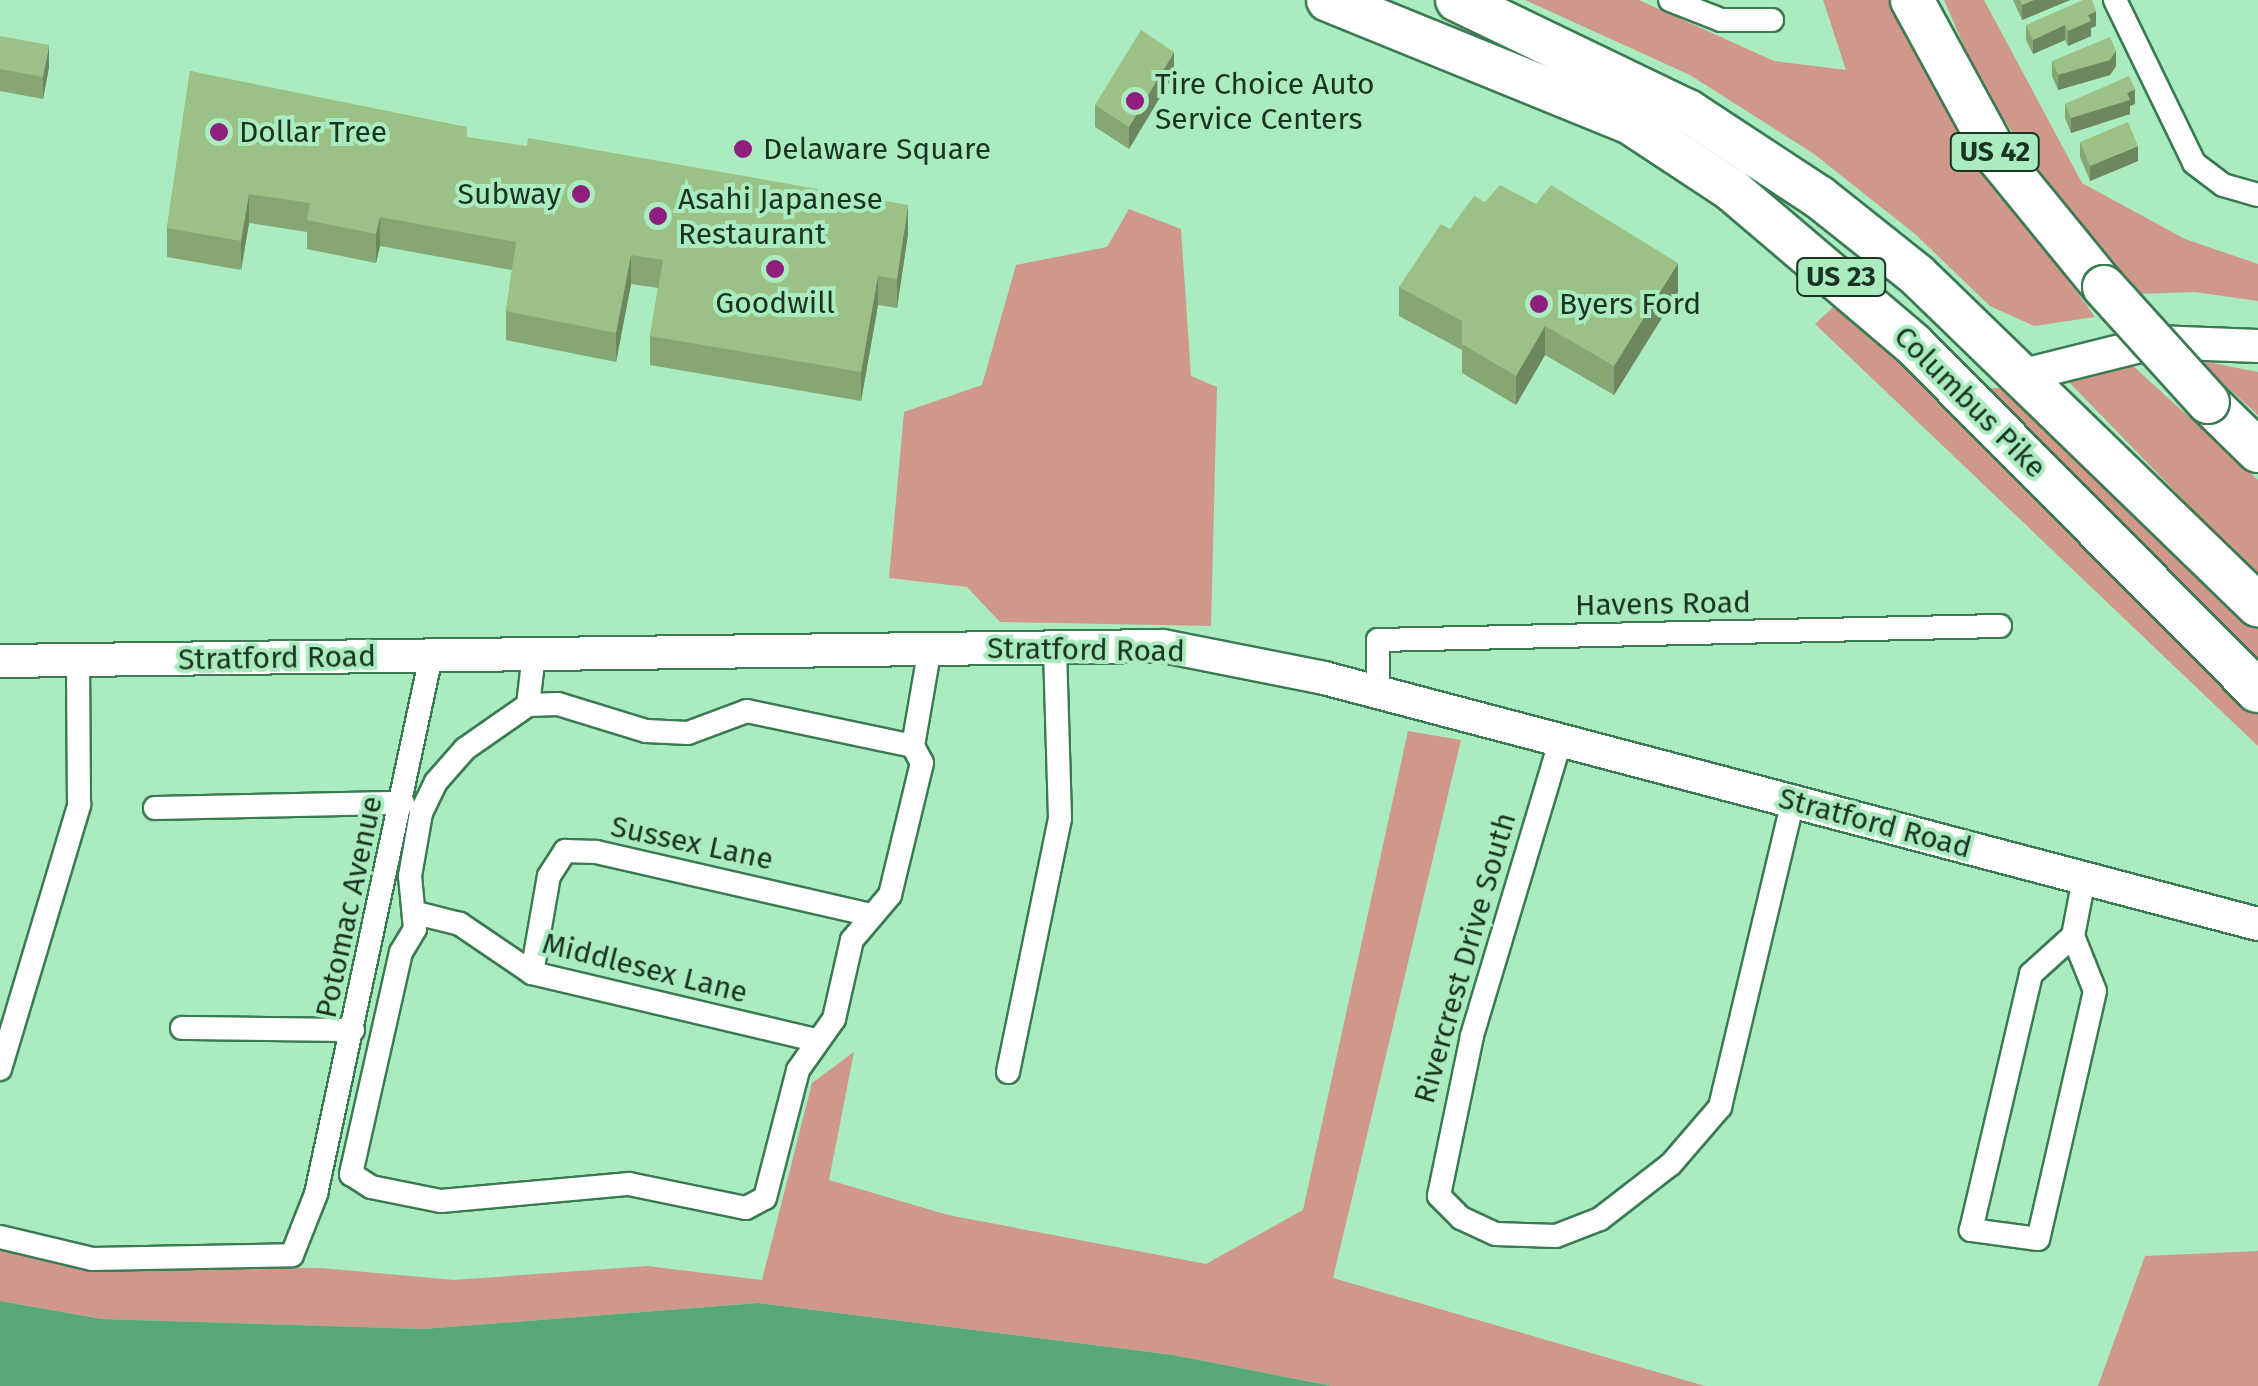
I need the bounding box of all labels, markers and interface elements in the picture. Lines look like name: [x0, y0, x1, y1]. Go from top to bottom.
place label: Tire Choice Auto Service Centers: [1155, 66, 1375, 136]
marker: Tire Choice Auto Service Centers: [1124, 90, 1146, 112]
place label: Dollar Tree: [239, 114, 387, 150]
marker: Dollar Tree: [208, 121, 230, 143]
road number: US 42: [1948, 129, 2042, 175]
place label: Delaware Square: [763, 131, 991, 167]
marker: Delaware Square: [732, 138, 754, 160]
place label: Subway: [458, 176, 561, 212]
place label: Asahi Japanese Restaurant: [678, 181, 883, 252]
marker: Subway: [570, 183, 592, 205]
marker: Asahi Japanese Restaurant: [647, 205, 669, 227]
road number: US 23: [1796, 254, 1886, 300]
marker: Goodwill: [764, 258, 786, 280]
place label: Goodwill: [715, 285, 835, 321]
place label: Byers Ford: [1559, 286, 1701, 322]
marker: Byers Ford: [1528, 293, 1550, 315]
street label: Columbus Pike: [1886, 318, 2054, 486]
street label: Havens Road: [1575, 584, 1751, 624]
street label: Stratford Road: [987, 630, 1185, 670]
street label: Stratford Road: [178, 638, 376, 678]
street label: Stratford Road: [1775, 780, 1975, 866]
street label: Potomac Avenue: [308, 793, 390, 1021]
street label: Sussex Lane: [608, 808, 776, 878]
street label: Rivercrest Drive South: [1406, 809, 1524, 1107]
street label: Middlesex Lane: [539, 925, 751, 1011]

